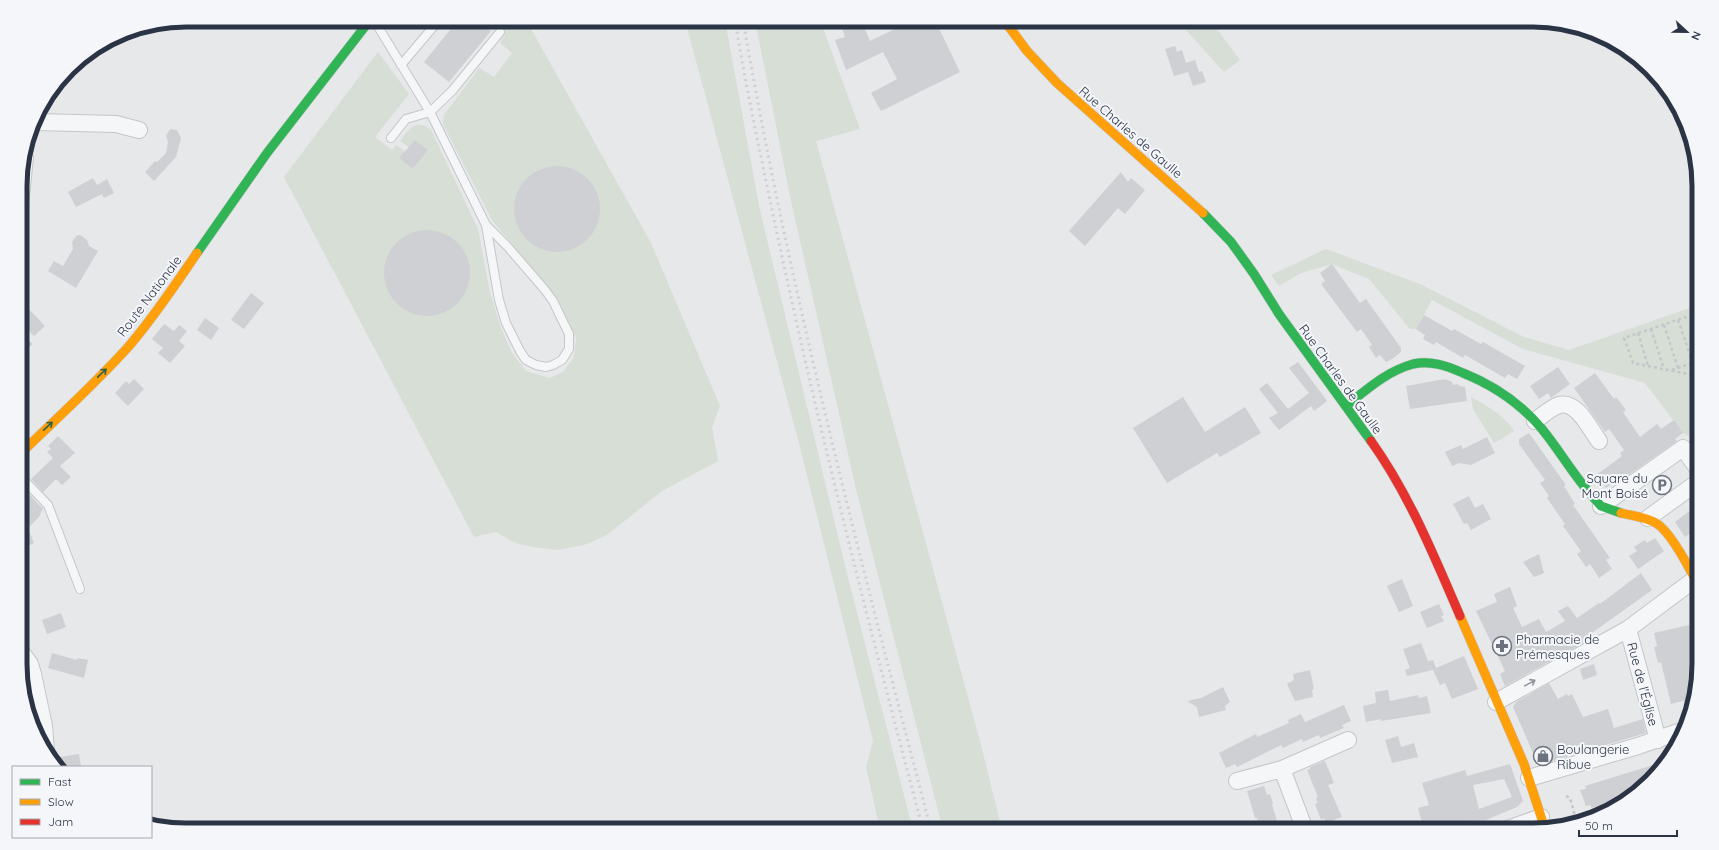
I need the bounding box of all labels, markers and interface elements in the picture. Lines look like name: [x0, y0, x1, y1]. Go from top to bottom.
north arrow: [1667, 12, 1707, 52]
text: N: [1688, 29, 1704, 42]
street label: Rue Charles de Gaulle: [1076, 83, 1186, 181]
street label: Route Nationale: [113, 252, 185, 340]
street label: Rue Charles de Gaulle: [1296, 321, 1386, 437]
one-way arrow: [97, 368, 107, 378]
one-way arrow: [42, 422, 53, 431]
place label: Square du Mont Boisé: [1581, 470, 1648, 501]
parking icon: Square du Mont Boisé: [1651, 474, 1673, 496]
place label: Pharmacie de Prémesques: [1516, 631, 1599, 662]
pharmacy icon: Pharmacie de Prémesques: [1491, 635, 1513, 657]
street label: Rue de l'Église: [1624, 640, 1662, 728]
one-way arrow: [1524, 679, 1536, 686]
place label: Boulangerie Ribue: [1557, 741, 1629, 772]
shop icon: Boulangerie Ribue: [1532, 745, 1554, 767]
legend: [12, 766, 152, 838]
text: Fast: [48, 774, 72, 789]
text: Slow: [48, 794, 74, 809]
scale bar: [1579, 812, 1677, 838]
text: Jam: [48, 814, 73, 829]
text: 50 m: [1585, 818, 1613, 833]

